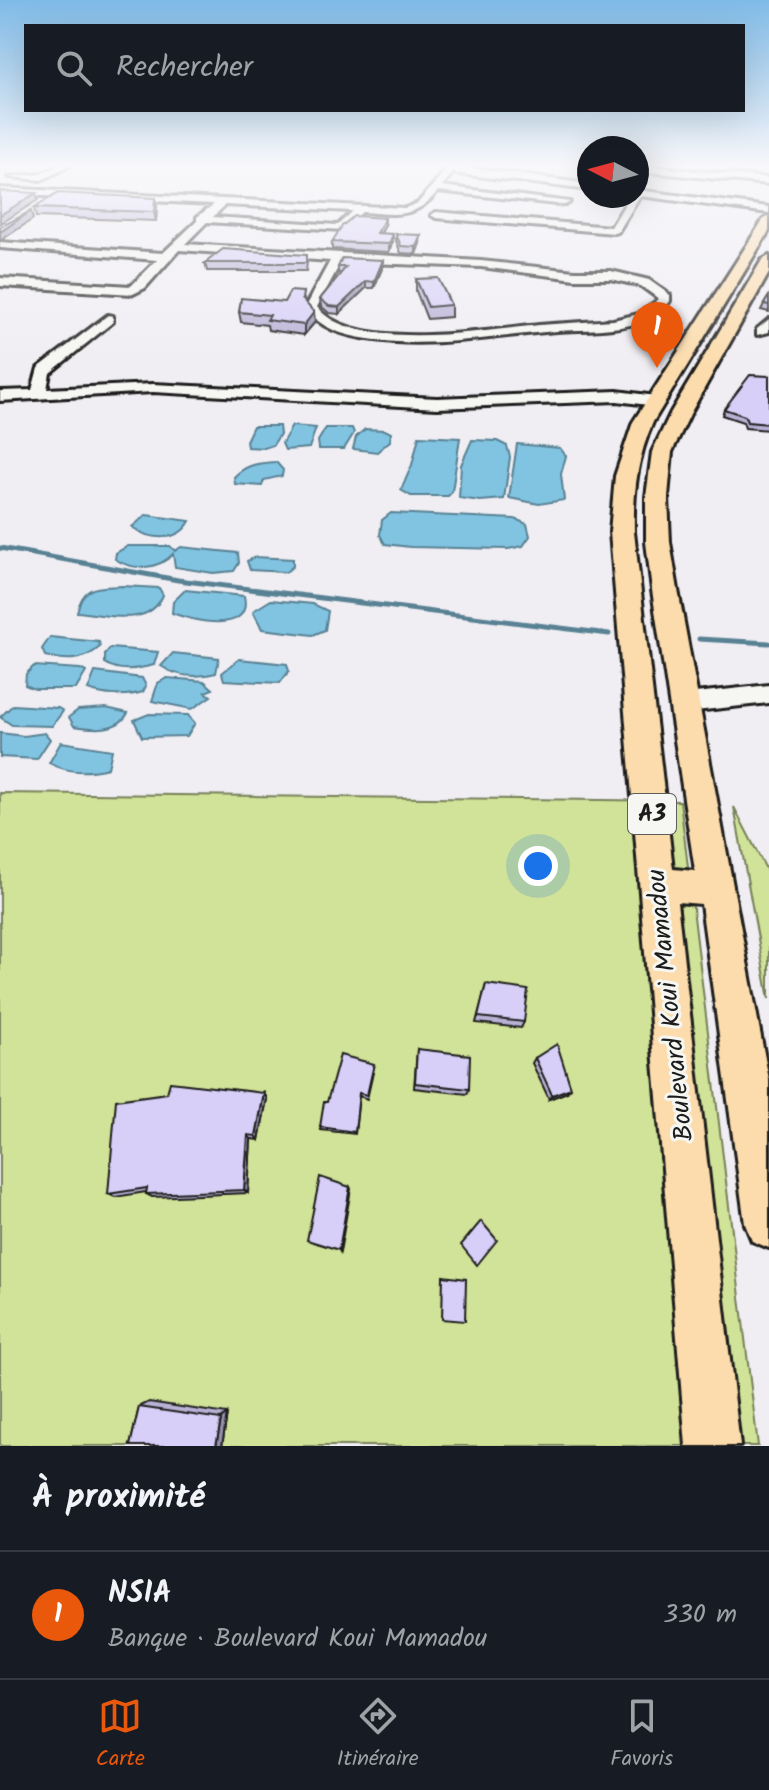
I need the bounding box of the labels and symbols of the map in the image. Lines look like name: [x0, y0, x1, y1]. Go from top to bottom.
north arrow: [577, 136, 649, 208]
pin: 1: [631, 302, 683, 368]
road number: A3: [628, 794, 676, 834]
your location: [518, 846, 558, 886]
street label: Boulevard Koui Mamadou: [636, 866, 706, 1143]

